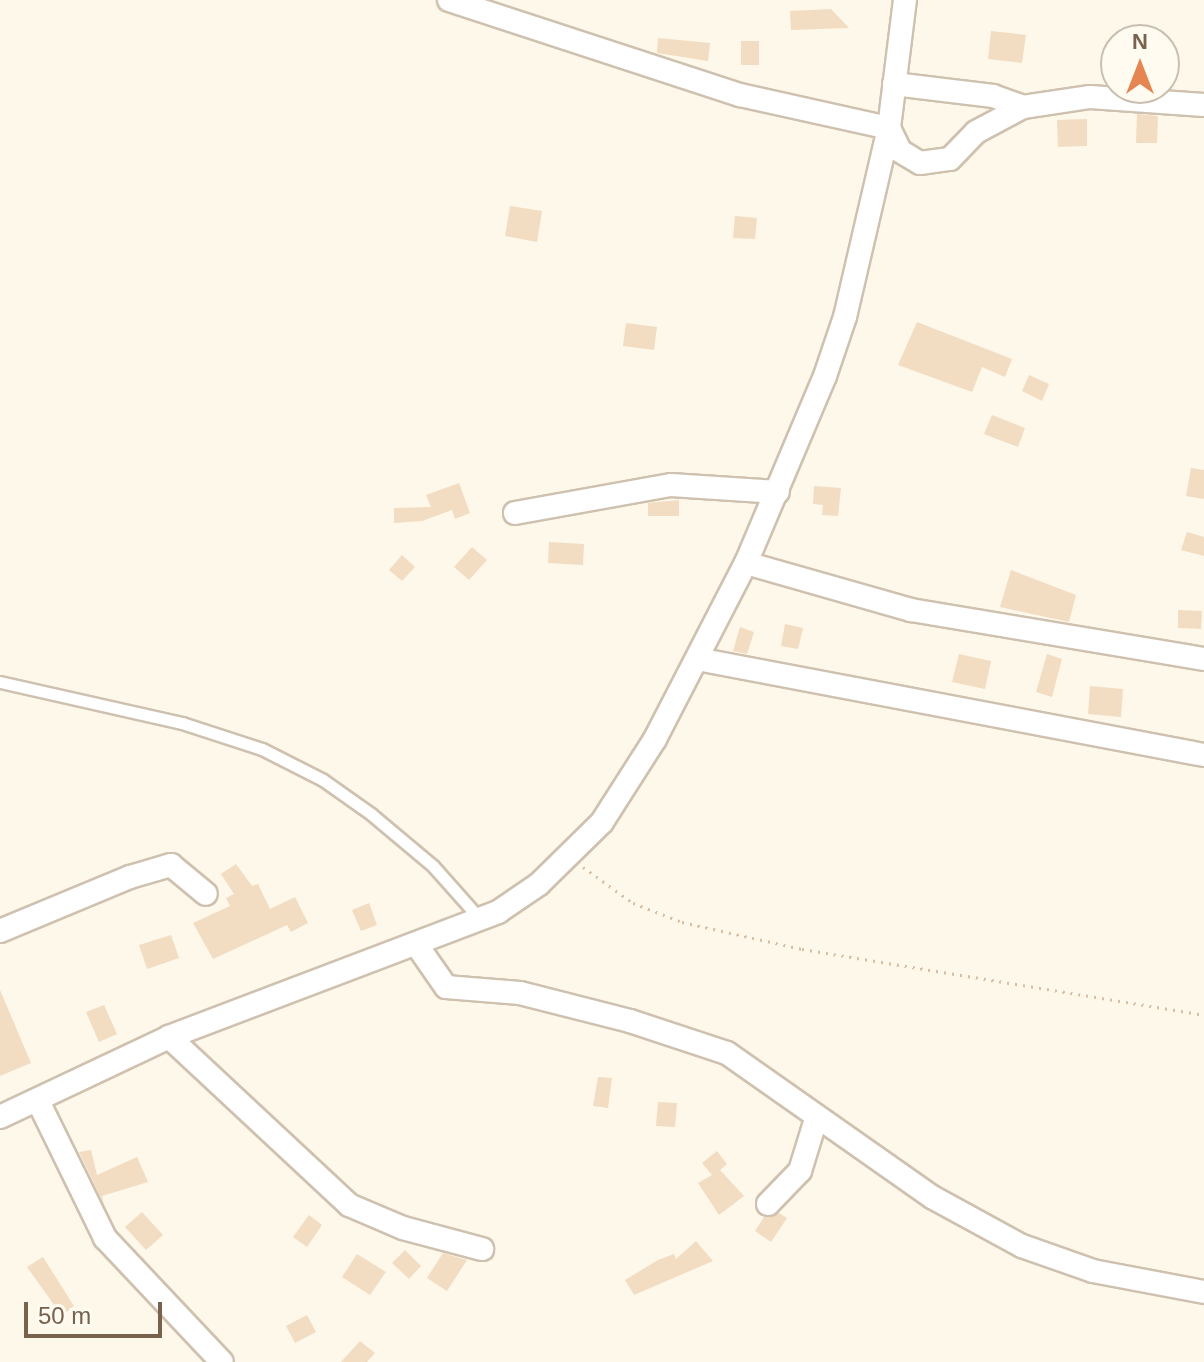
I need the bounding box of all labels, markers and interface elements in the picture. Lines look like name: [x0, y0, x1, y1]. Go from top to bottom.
north arrow: [1100, 24, 1180, 104]
text: N: [1132, 29, 1148, 54]
scale bar: [28, 1286, 166, 1336]
text: 50 m: [38, 1302, 91, 1329]

